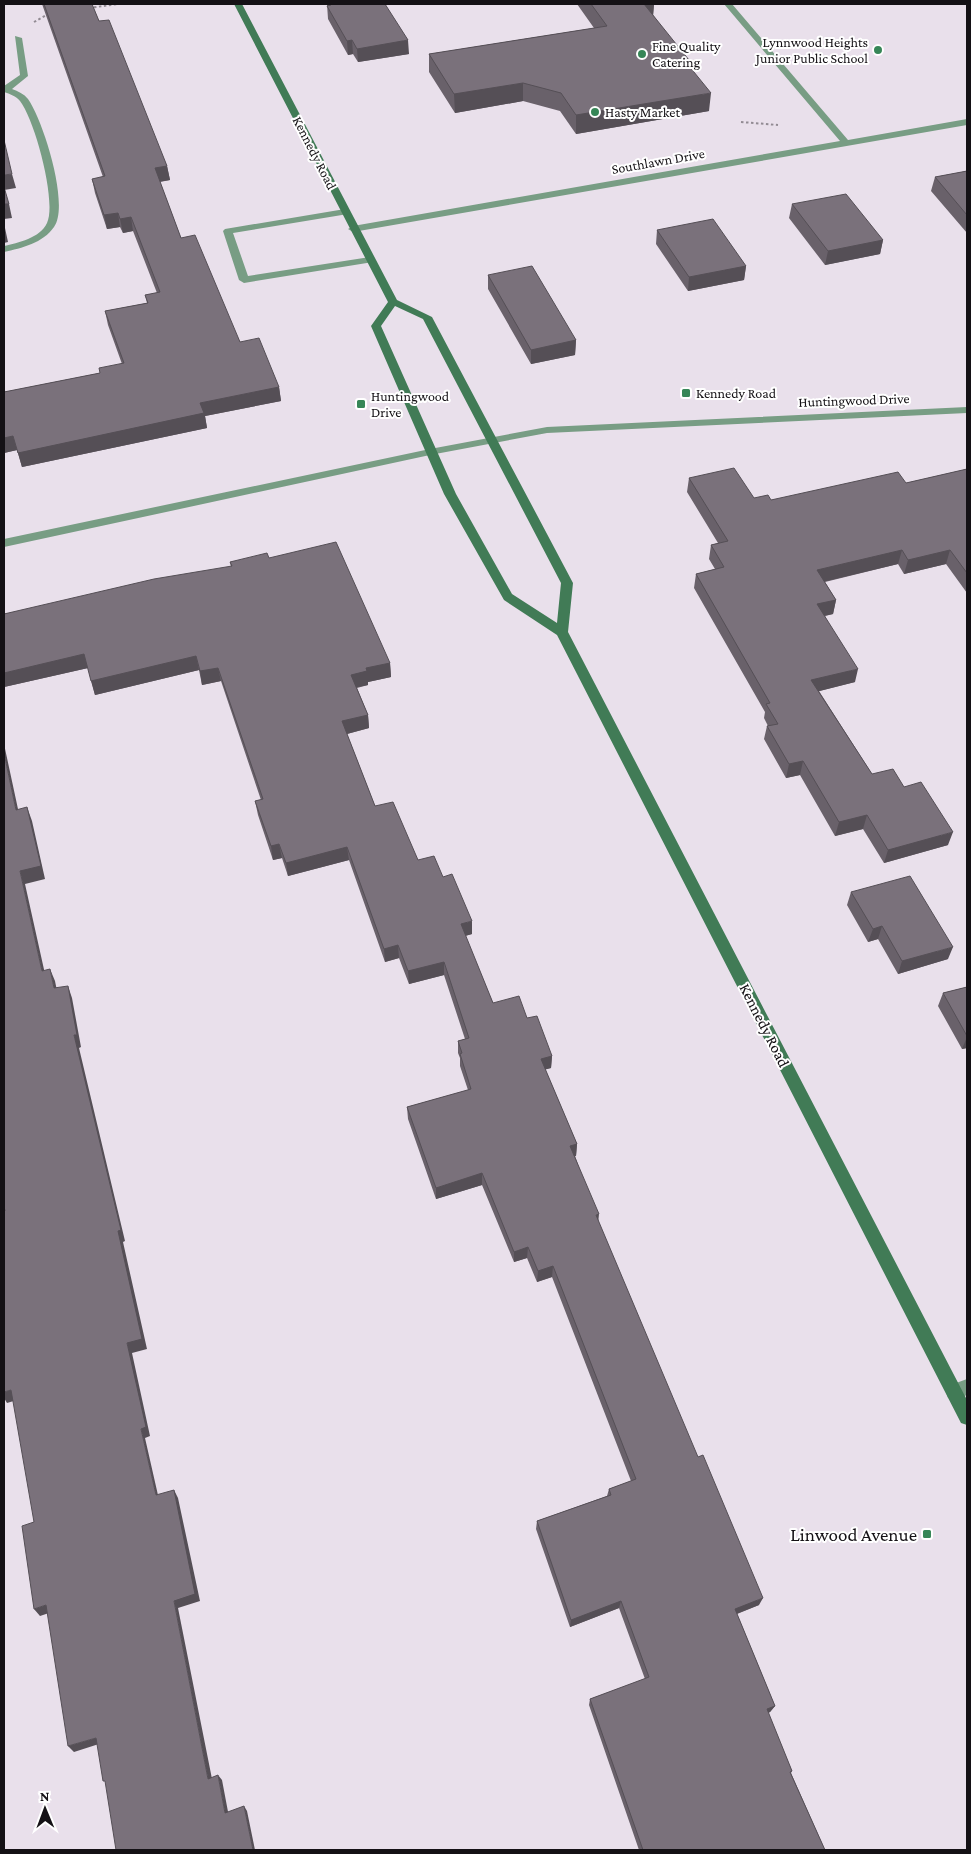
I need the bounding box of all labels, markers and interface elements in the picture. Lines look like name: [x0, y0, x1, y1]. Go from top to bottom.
place label: Lynnwood Heights Junior Public School: [754, 34, 868, 66]
place label: Fine Quality Catering: [652, 38, 721, 70]
marker: Lynnwood Heights Junior Public School: [872, 44, 884, 56]
marker: Fine Quality Catering: [636, 48, 648, 60]
place label: Hasty Market: [605, 104, 681, 120]
marker: Hasty Market: [589, 106, 601, 118]
street label: Kennedy Road: [290, 114, 341, 193]
street label: Southlawn Drive: [610, 145, 706, 177]
place label: Kennedy Road: [696, 385, 777, 401]
marker: Kennedy Road: [680, 387, 692, 399]
place label: Huntingwood Drive: [371, 388, 450, 420]
street label: Huntingwood Drive: [798, 390, 910, 410]
marker: Huntingwood Drive: [355, 398, 367, 410]
street label: Kennedy Road: [735, 981, 793, 1071]
place label: Linwood Avenue: [790, 1524, 917, 1545]
marker: Linwood Avenue: [921, 1528, 933, 1540]
north arrow: [20, 1784, 70, 1834]
text: N: [40, 1788, 50, 1804]

